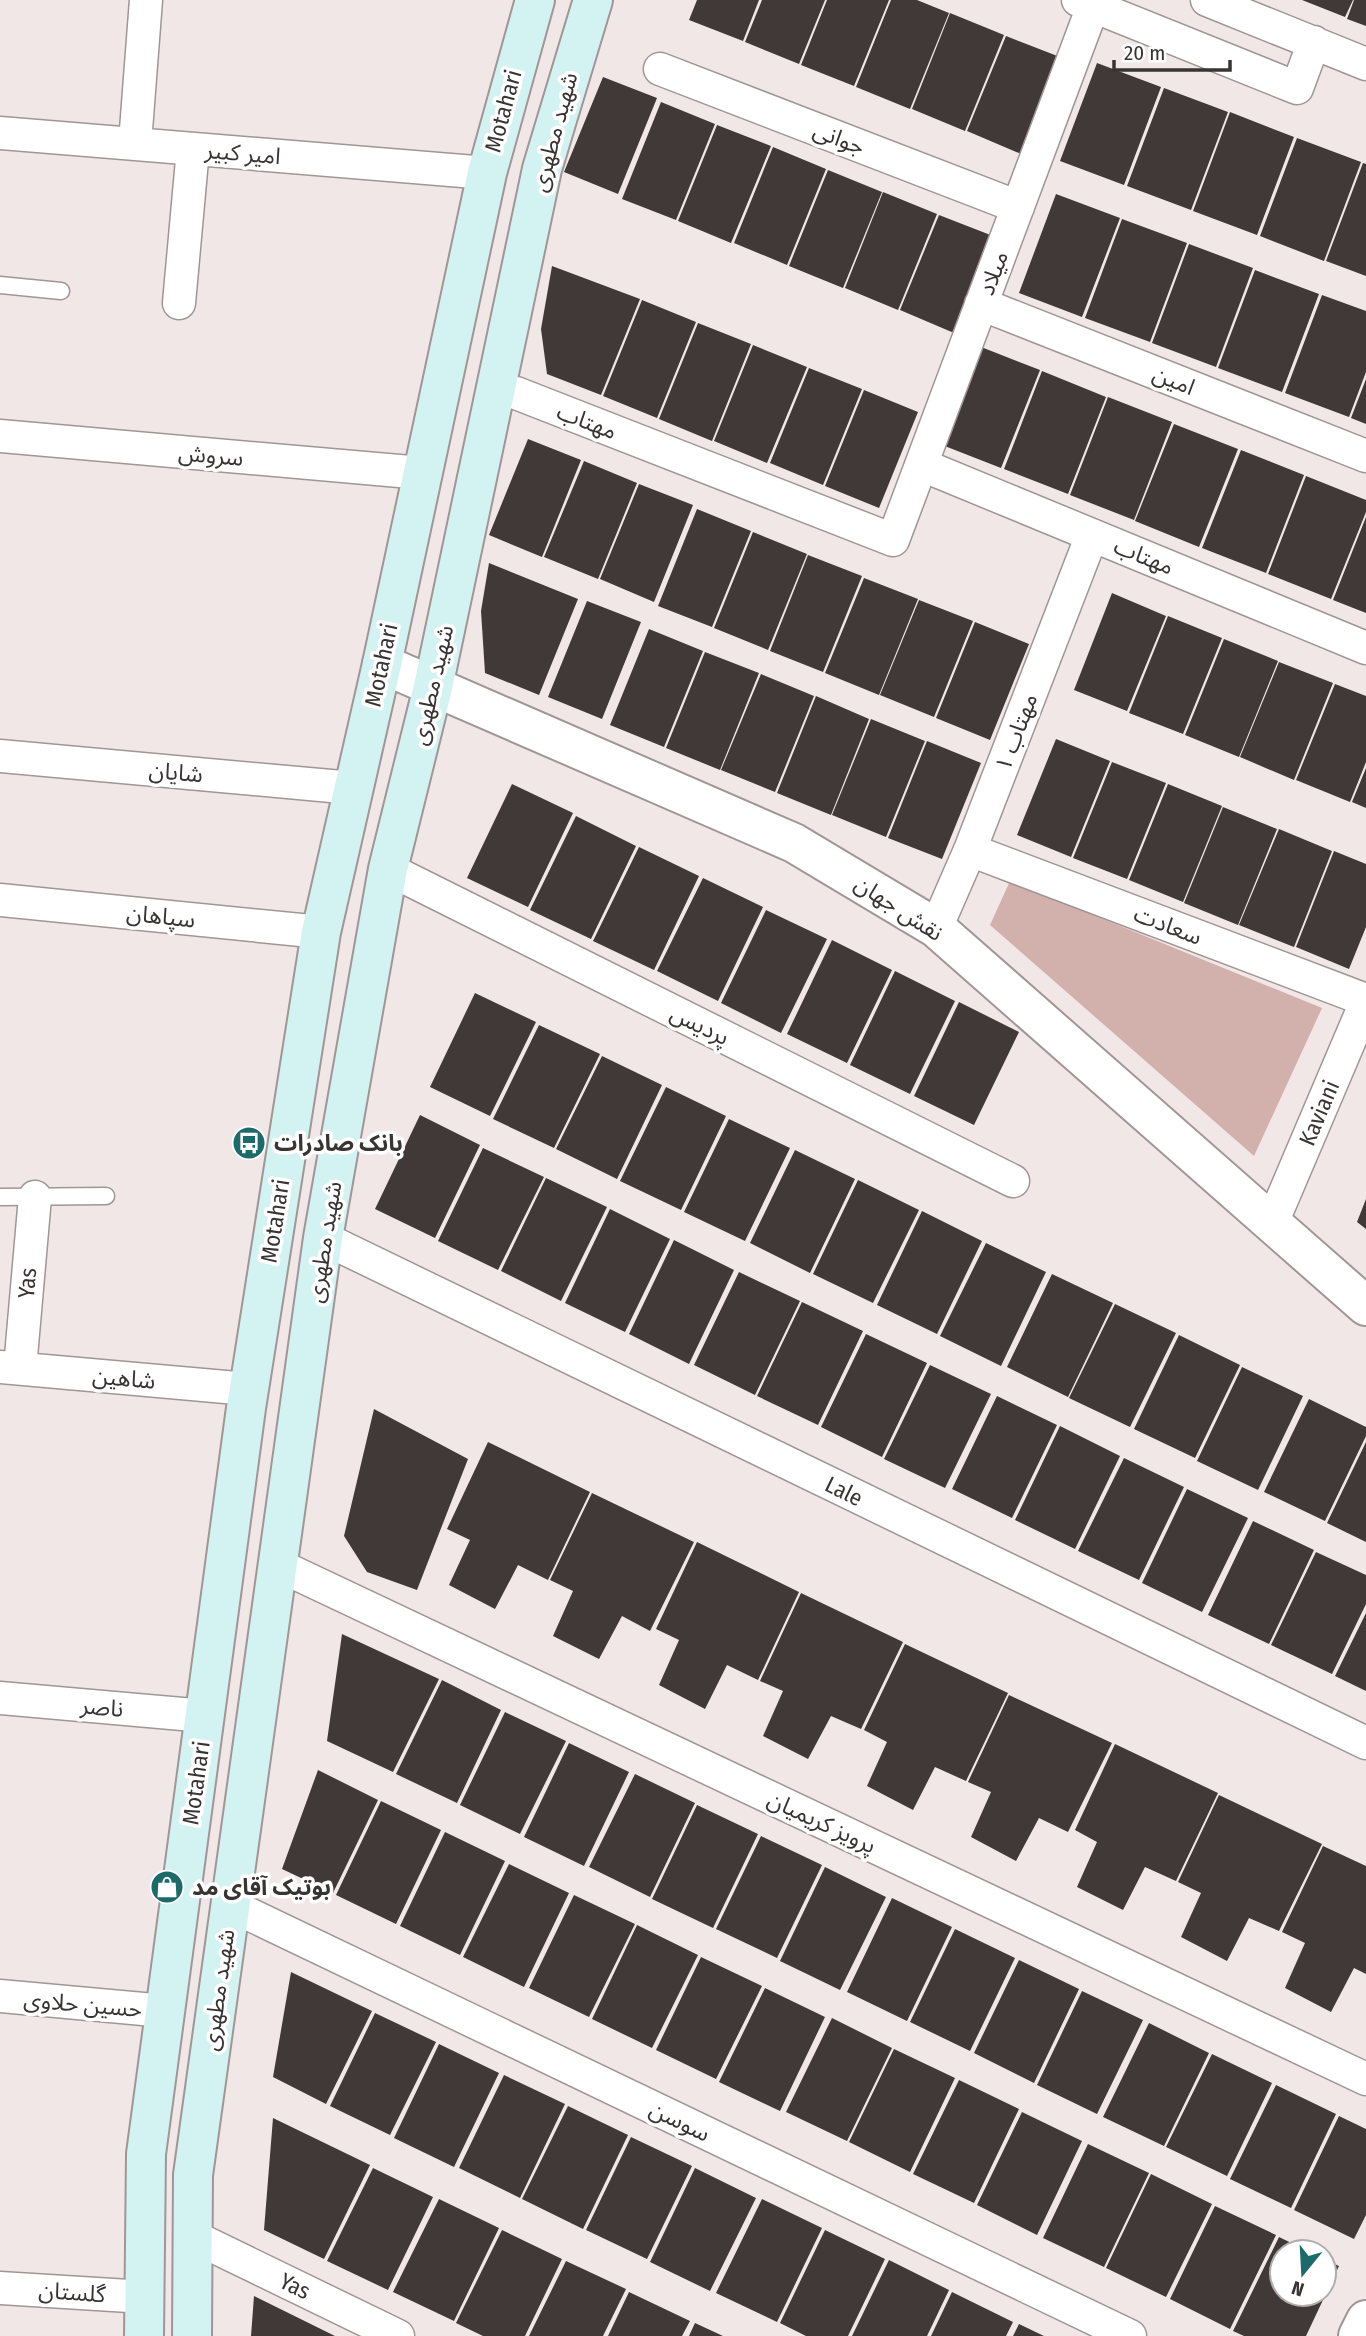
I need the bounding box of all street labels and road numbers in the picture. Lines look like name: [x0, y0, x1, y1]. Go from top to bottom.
street label: Motahari: [479, 67, 527, 155]
street label: شهید مطهری: [525, 69, 583, 195]
street label: جوانی: [809, 115, 869, 161]
street label: امیر کبیر: [203, 136, 282, 170]
street label: میلاد: [972, 247, 1014, 299]
street label: امین: [1149, 359, 1199, 401]
street label: مهتاب: [553, 397, 621, 445]
street label: سروش: [177, 438, 245, 472]
street label: مهتاب: [1110, 531, 1178, 581]
street label: Motahari: [359, 621, 403, 709]
street label: شهید مطهری: [405, 622, 459, 748]
street label: مهتاب ۱: [989, 689, 1043, 775]
street label: شایان: [148, 756, 204, 788]
street label: نقش جهان: [850, 869, 948, 947]
street label: سپاهان: [125, 898, 197, 935]
street label: سعادت: [1130, 899, 1206, 951]
street label: پردیس: [665, 999, 734, 1052]
street label: Kaviani: [1293, 1076, 1345, 1150]
street label: Motahari: [255, 1177, 295, 1265]
street label: شهید مطهری: [301, 1179, 347, 1305]
street label: Yas: [12, 1266, 42, 1299]
street label: شاهین: [91, 1361, 157, 1395]
street label: Lale: [821, 1470, 867, 1512]
street label: ناصر: [78, 1691, 125, 1723]
street label: Motahari: [176, 1739, 216, 1827]
street label: پرویز کریمیان: [763, 1785, 881, 1860]
street label: شهید مطهری: [196, 1927, 240, 2053]
street label: حسین حلاوی: [23, 1985, 143, 2023]
street label: سوسن: [645, 2094, 715, 2148]
street label: Yas: [275, 2267, 315, 2305]
street label: گلستان: [38, 2276, 107, 2308]

